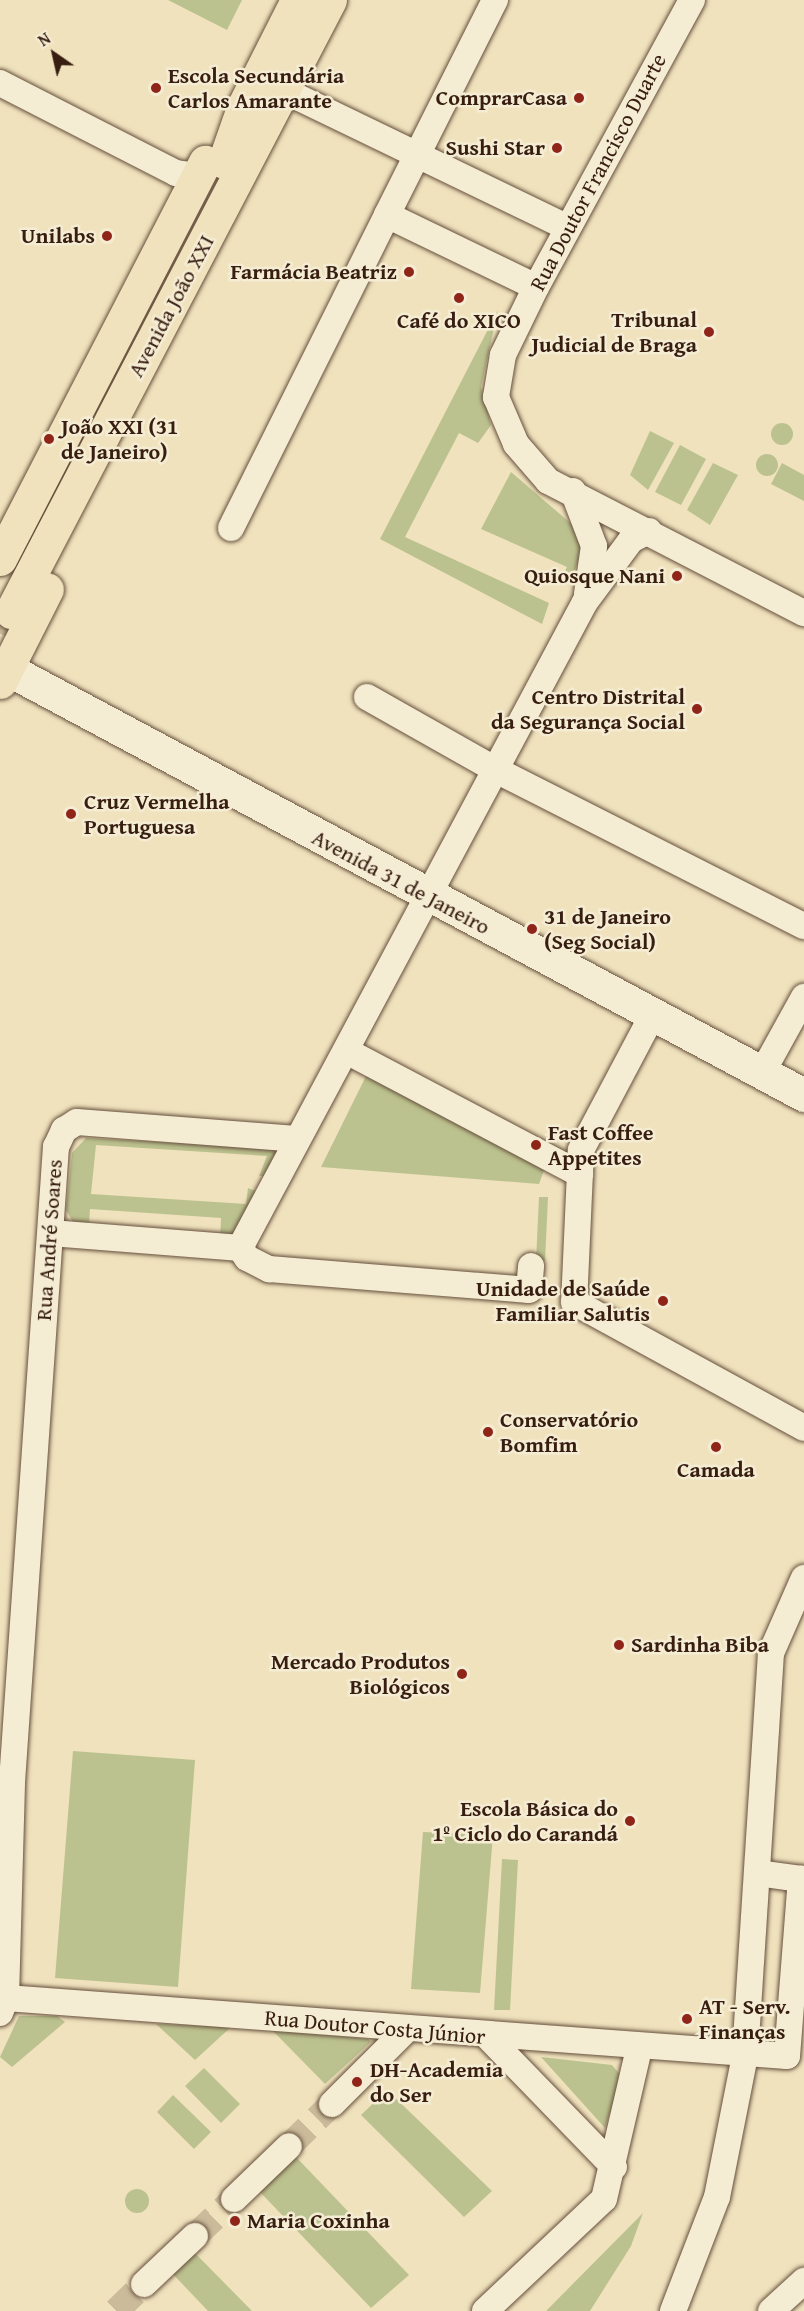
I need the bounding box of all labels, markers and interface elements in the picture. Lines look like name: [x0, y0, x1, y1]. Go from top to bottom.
north arrow: [24, 24, 84, 84]
text: N: [33, 26, 55, 52]
street label: Rua Doutor Francisco Duarte: [524, 49, 672, 295]
place label: Escola Secundária Carlos Amarante: [168, 62, 344, 113]
marker: Escola Secundária Carlos Amarante: [149, 81, 163, 95]
place label: ComprarCasa: [436, 85, 567, 111]
marker: ComprarCasa: [572, 91, 586, 105]
place label: Sushi Star: [445, 135, 545, 161]
marker: Sushi Star: [550, 141, 564, 155]
place label: Unilabs: [21, 223, 95, 249]
marker: Unilabs: [100, 229, 114, 243]
street label: Avenida João XXI: [122, 230, 220, 382]
place label: Farmácia Beatriz: [230, 259, 397, 285]
marker: Farmácia Beatriz: [402, 265, 416, 279]
marker: Café do XICO: [452, 291, 466, 305]
place label: Tribunal Judicial de Braga: [532, 306, 697, 358]
place label: Café do XICO: [397, 308, 521, 334]
marker: Tribunal Judicial de Braga: [702, 325, 716, 339]
place label: João XXI (31 de Janeiro): [61, 413, 178, 464]
marker: João XXI (31 de Janeiro): [42, 432, 56, 446]
place label: Quiosque Nani: [524, 563, 665, 589]
marker: Quiosque Nani: [670, 569, 684, 583]
place label: Centro Distrital da Segurança Social: [491, 683, 685, 734]
marker: Centro Distrital da Segurança Social: [690, 702, 704, 716]
place label: Cruz Vermelha Portuguesa: [84, 788, 230, 840]
marker: Cruz Vermelha Portuguesa: [62, 805, 80, 823]
street label: Avenida 31 de Janeiro: [308, 824, 494, 940]
place label: 31 de Janeiro (Seg Social): [544, 903, 671, 954]
marker: 31 de Janeiro (Seg Social): [525, 922, 539, 936]
place label: Fast Coffee Appetites: [548, 1119, 654, 1170]
marker: Fast Coffee Appetites: [529, 1138, 543, 1152]
street label: Rua André Soares: [30, 1158, 68, 1322]
place label: Unidade de Saúde Familiar Salutis: [476, 1275, 650, 1326]
marker: Unidade de Saúde Familiar Salutis: [654, 1292, 672, 1310]
place label: Conservatório Bomfim: [500, 1406, 638, 1458]
marker: Conservatório Bomfim: [481, 1425, 495, 1439]
marker: Camada: [709, 1440, 723, 1454]
place label: Camada: [677, 1457, 755, 1483]
place label: Sardinha Biba: [631, 1632, 769, 1658]
marker: Sardinha Biba: [612, 1638, 626, 1652]
place label: Mercado Produtos Biológicos: [271, 1648, 450, 1700]
marker: Mercado Produtos Biológicos: [455, 1667, 469, 1681]
place label: Escola Básica do 1º Ciclo do Carandá: [432, 1795, 618, 1846]
marker: Escola Básica do 1º Ciclo do Carandá: [623, 1814, 637, 1828]
place label: AT - Serv. Finanças: [699, 1993, 790, 2044]
street label: Rua Doutor Costa Júnior: [263, 2004, 487, 2050]
marker: AT - Serv. Finanças: [680, 2012, 694, 2026]
place label: DH-Academia do Ser: [370, 2056, 503, 2108]
marker: DH-Academia do Ser: [348, 2073, 366, 2091]
place label: Maria Coxinha: [247, 2208, 390, 2234]
marker: Maria Coxinha: [228, 2214, 242, 2228]

